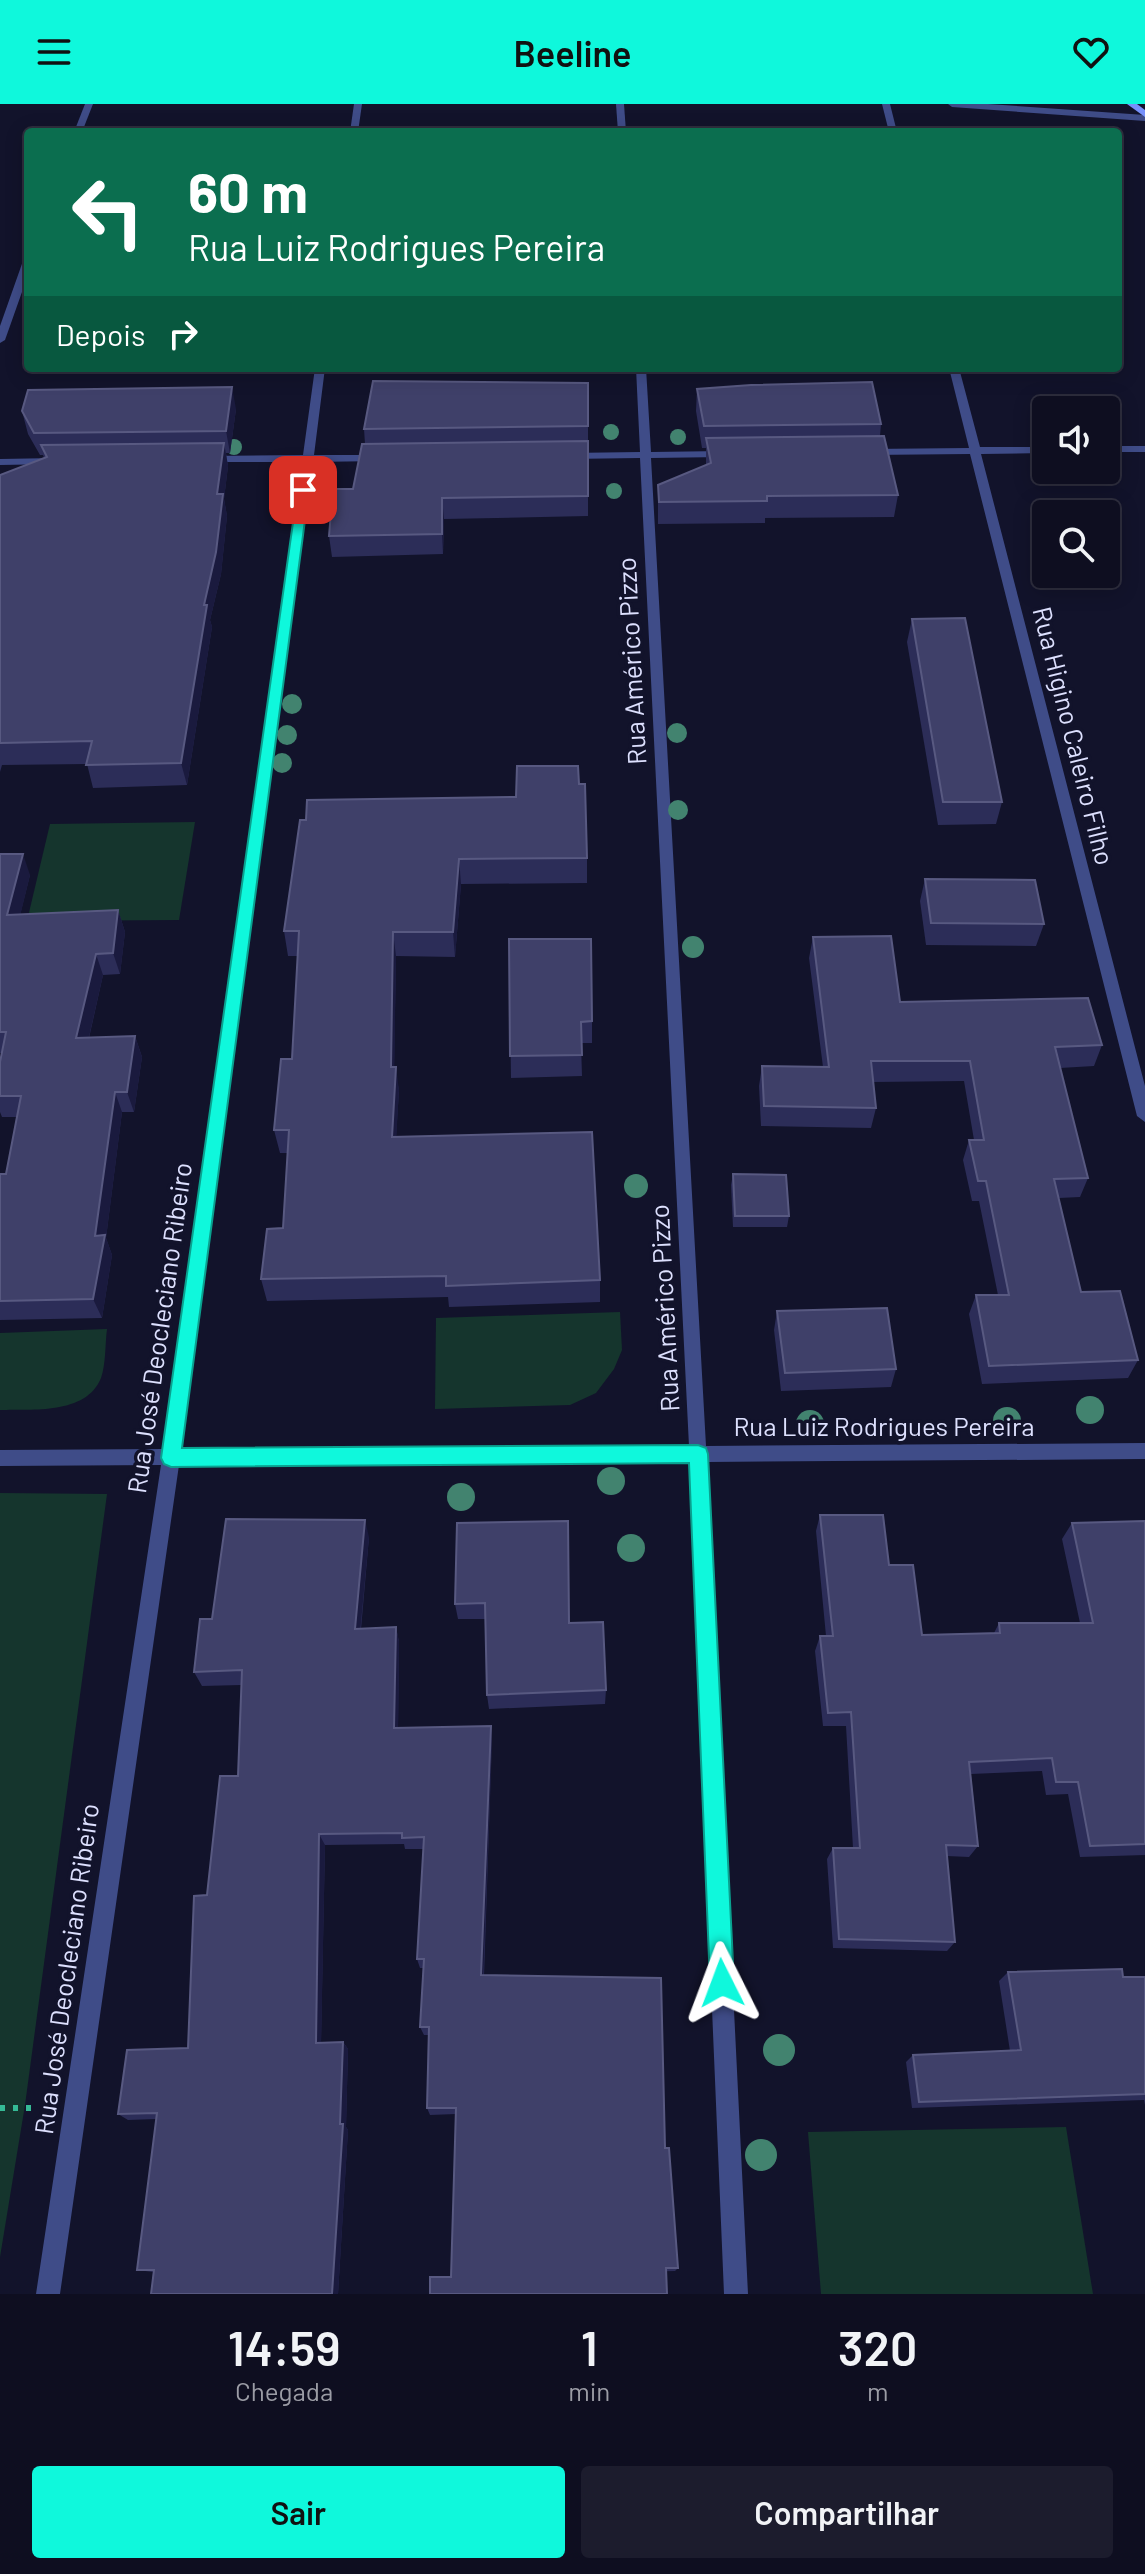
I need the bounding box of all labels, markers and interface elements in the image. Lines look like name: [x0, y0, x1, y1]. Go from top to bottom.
icon: menu: [32, 30, 76, 74]
icon: heart: [1069, 30, 1113, 74]
text: Beeline: [513, 31, 632, 74]
text: 60 m: [188, 157, 308, 224]
icon: left: [56, 160, 160, 264]
text: Rua Luiz Rodrigues Pereira: [188, 225, 605, 268]
icon: right: [161, 312, 205, 356]
text: Depois: [56, 316, 145, 352]
map controls: [1032, 396, 1120, 588]
button: sound: [1032, 396, 1120, 484]
pin: [269, 456, 337, 524]
icon: arrive: [281, 468, 325, 512]
button: search: [1032, 500, 1120, 588]
street label: Rua Américo Pizzo: [610, 557, 651, 766]
street label: Rua Higino Caleiro Filho: [1027, 603, 1122, 868]
street label: Rua José Deocleciano Ribeiro: [120, 1160, 197, 1495]
street label: Rua Américo Pizzo: [643, 1204, 684, 1413]
street label: Rua Luiz Rodrigues Pereira: [733, 1410, 1035, 1441]
street label: Rua José Deocleciano Ribeiro: [27, 1801, 104, 2136]
position arrow: [680, 1941, 764, 2025]
text: 14:59: [228, 2318, 341, 2376]
text: 1: [581, 2318, 598, 2376]
text: 320: [838, 2318, 917, 2376]
text: Chegada: [235, 2375, 333, 2406]
text: min: [568, 2375, 610, 2406]
text: m: [867, 2375, 888, 2406]
button: Sair: [32, 2466, 565, 2558]
button: Compartilhar: [581, 2466, 1113, 2558]

